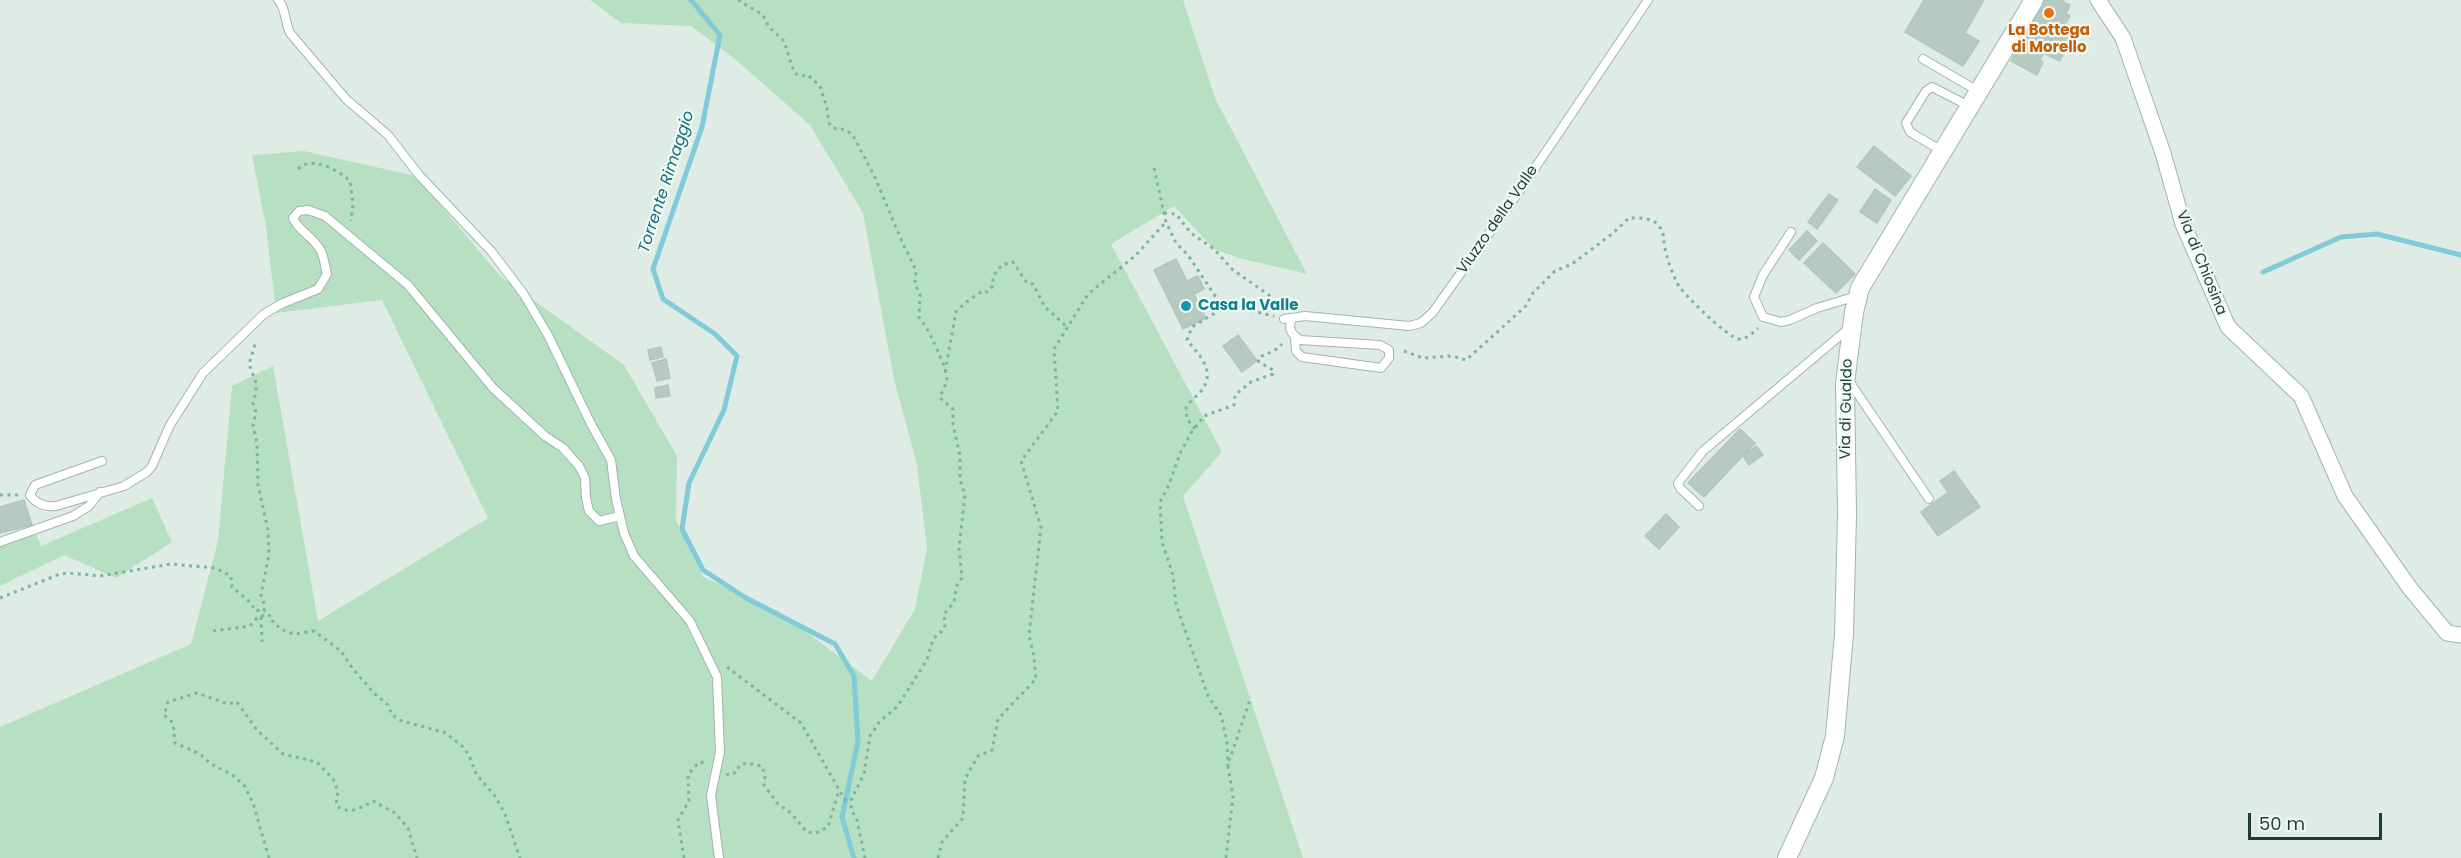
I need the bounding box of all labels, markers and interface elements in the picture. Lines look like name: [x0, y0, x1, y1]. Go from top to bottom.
marker: La Bottega di Morello: [2042, 6, 2056, 20]
place label: La Bottega di Morello: [2008, 22, 2090, 57]
water label: Torrente Rimaggio: [635, 109, 699, 255]
street label: Viuzzo della Valle: [1454, 162, 1542, 278]
street label: Via di Chiosina: [2172, 208, 2230, 318]
place label: Casa la Valle: [1198, 297, 1298, 315]
marker: Casa la Valle: [1179, 299, 1193, 313]
street label: Via di Gualdo: [1837, 359, 1857, 459]
scale bar: [2251, 801, 2384, 839]
text: 50 m: [2259, 811, 2305, 836]

